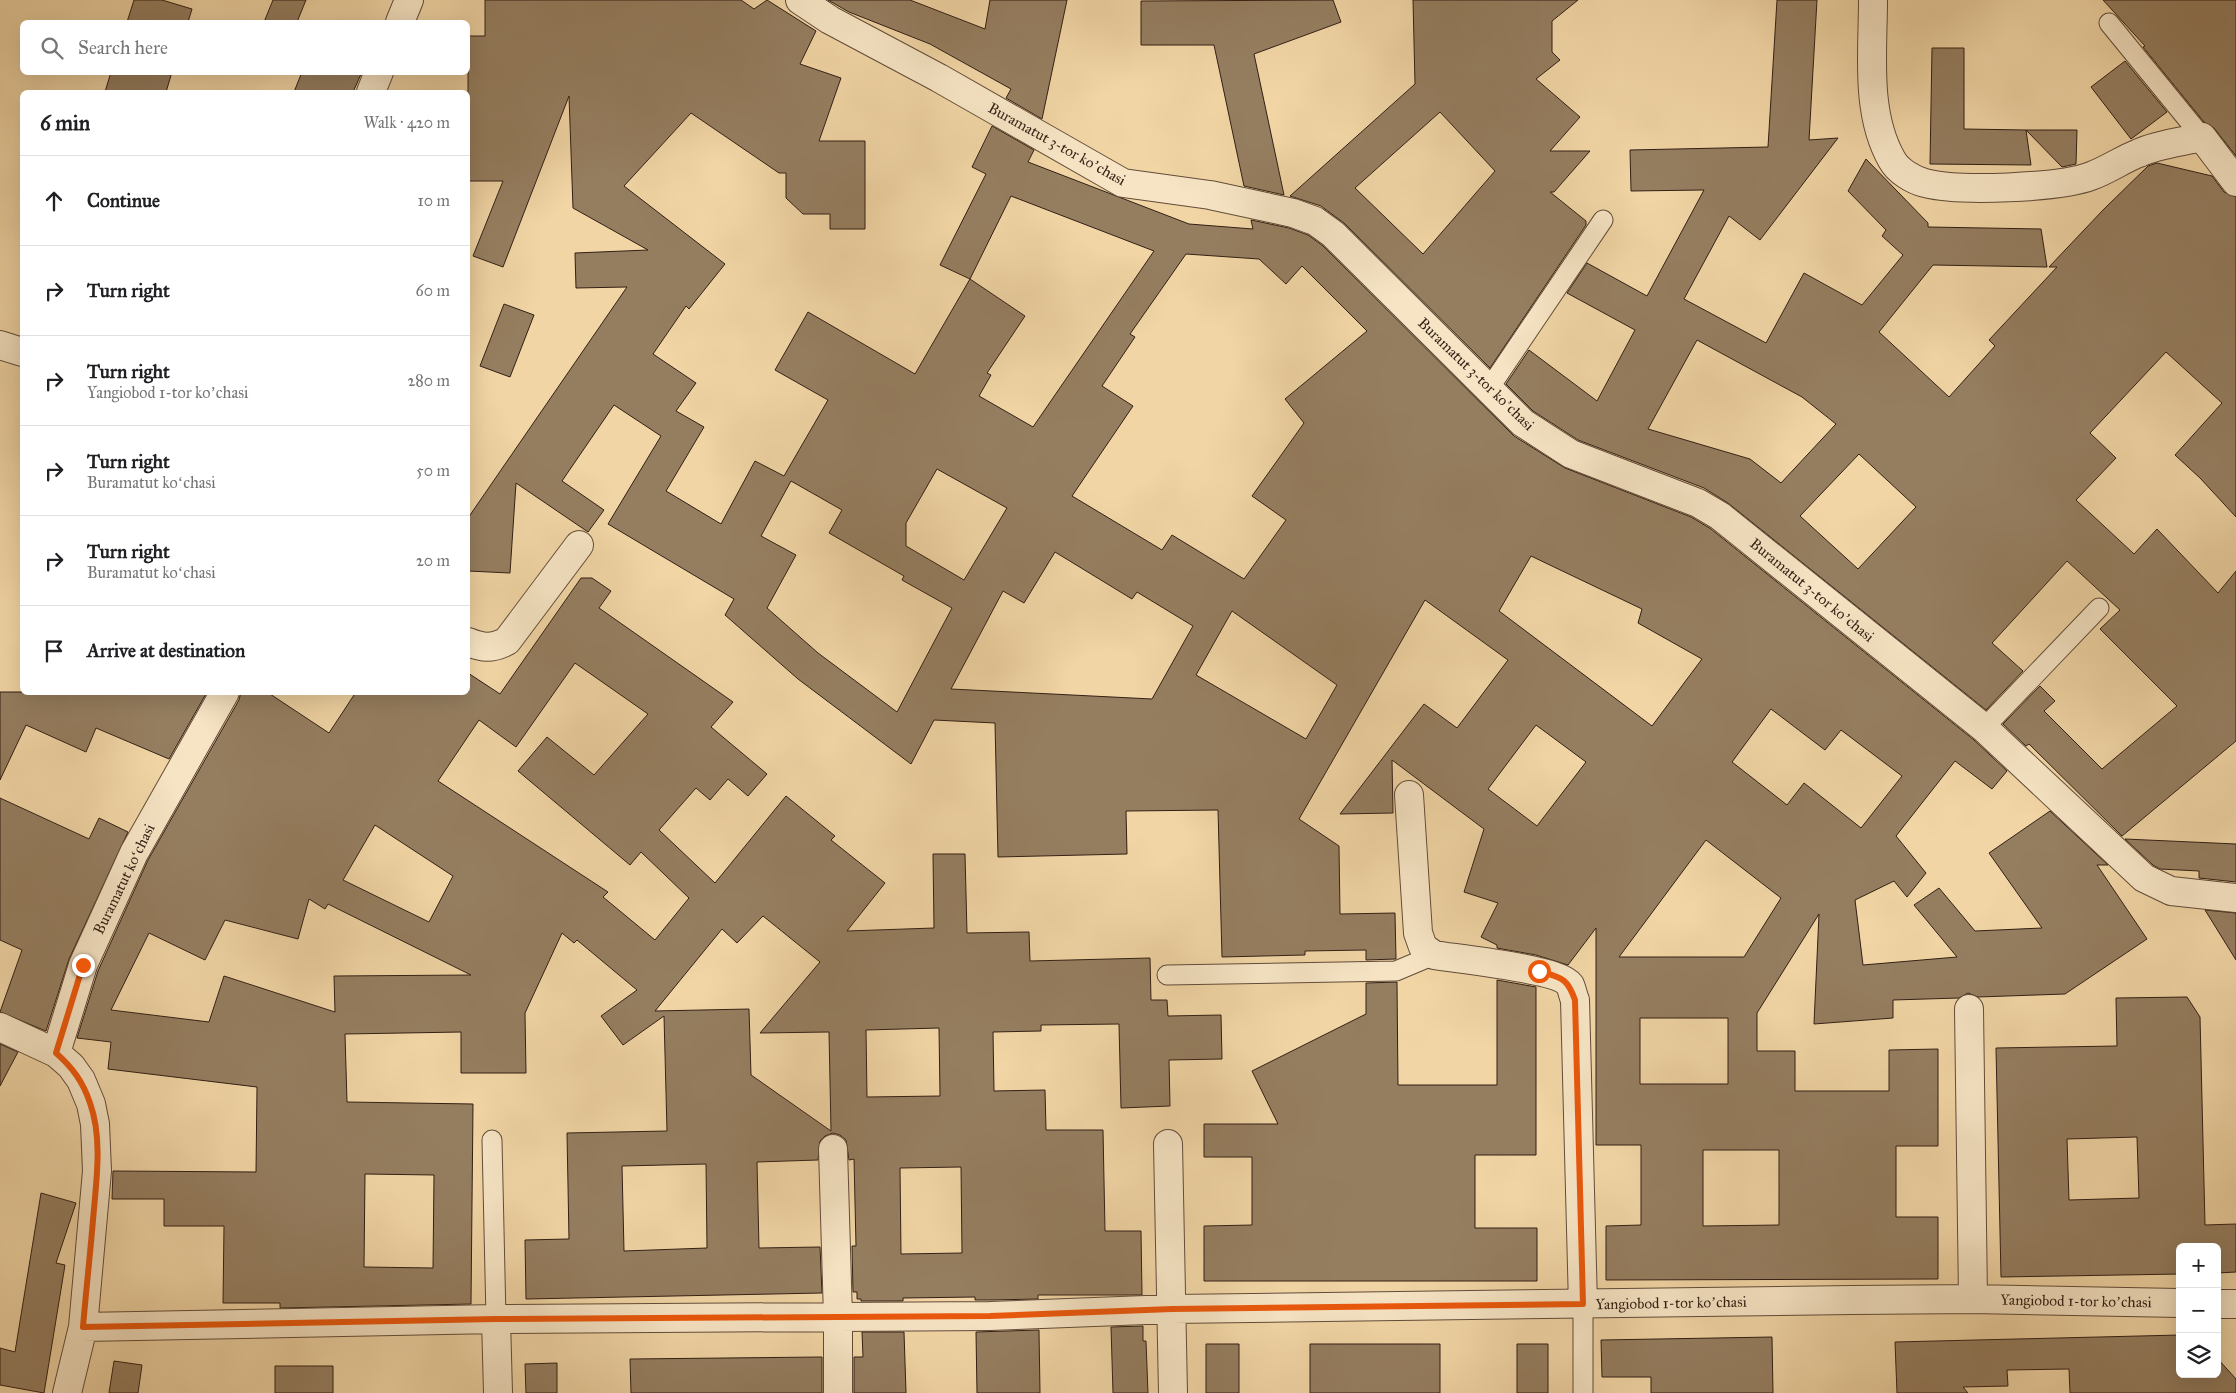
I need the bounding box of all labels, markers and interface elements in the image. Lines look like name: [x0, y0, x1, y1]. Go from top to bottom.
search box: [20, 20, 470, 75]
icon: search: [38, 34, 66, 62]
text: Search here: [78, 36, 168, 59]
street label: Buramatut 3-tor koʼchasi: [985, 99, 1129, 189]
text: 6 min: [40, 110, 90, 136]
text: Walk · 420 m: [364, 113, 450, 132]
icon: ahead: [40, 187, 68, 215]
text: Continue: [87, 189, 160, 212]
text: 10 m: [418, 191, 450, 210]
icon: right: [40, 277, 68, 305]
text: Turn right: [87, 279, 170, 302]
text: 60 m: [416, 281, 450, 300]
street label: Buramatut 3-tor koʼchasi: [1414, 314, 1538, 434]
text: Turn right: [87, 360, 170, 383]
icon: right: [40, 367, 68, 395]
text: 280 m: [407, 371, 450, 390]
text: Yangiobod 1-tor koʼchasi: [87, 383, 249, 402]
text: Turn right: [87, 450, 170, 473]
icon: right: [40, 457, 68, 485]
text: 50 m: [416, 461, 450, 480]
text: Buramatut koʻchasi: [87, 473, 216, 492]
street label: Buramatut 3-tor koʼchasi: [1746, 534, 1878, 646]
text: Turn right: [87, 540, 170, 563]
icon: right: [40, 547, 68, 575]
text: 20 m: [416, 551, 450, 570]
text: Buramatut koʻchasi: [87, 563, 216, 582]
icon: arrive: [40, 637, 68, 665]
text: Arrive at destination: [87, 639, 245, 662]
street label: Buramatut koʻchasi: [89, 821, 159, 937]
route end: [72, 954, 95, 977]
route start: [1528, 960, 1551, 983]
map controls: [2176, 1243, 2221, 1378]
button: +: [2176, 1243, 2221, 1288]
button: −: [2176, 1288, 2221, 1333]
street label: Yangiobod 1-tor koʼchasi: [2000, 1291, 2152, 1311]
street label: Yangiobod 1-tor koʼchasi: [1595, 1293, 1747, 1313]
button: layers: [2176, 1333, 2221, 1378]

